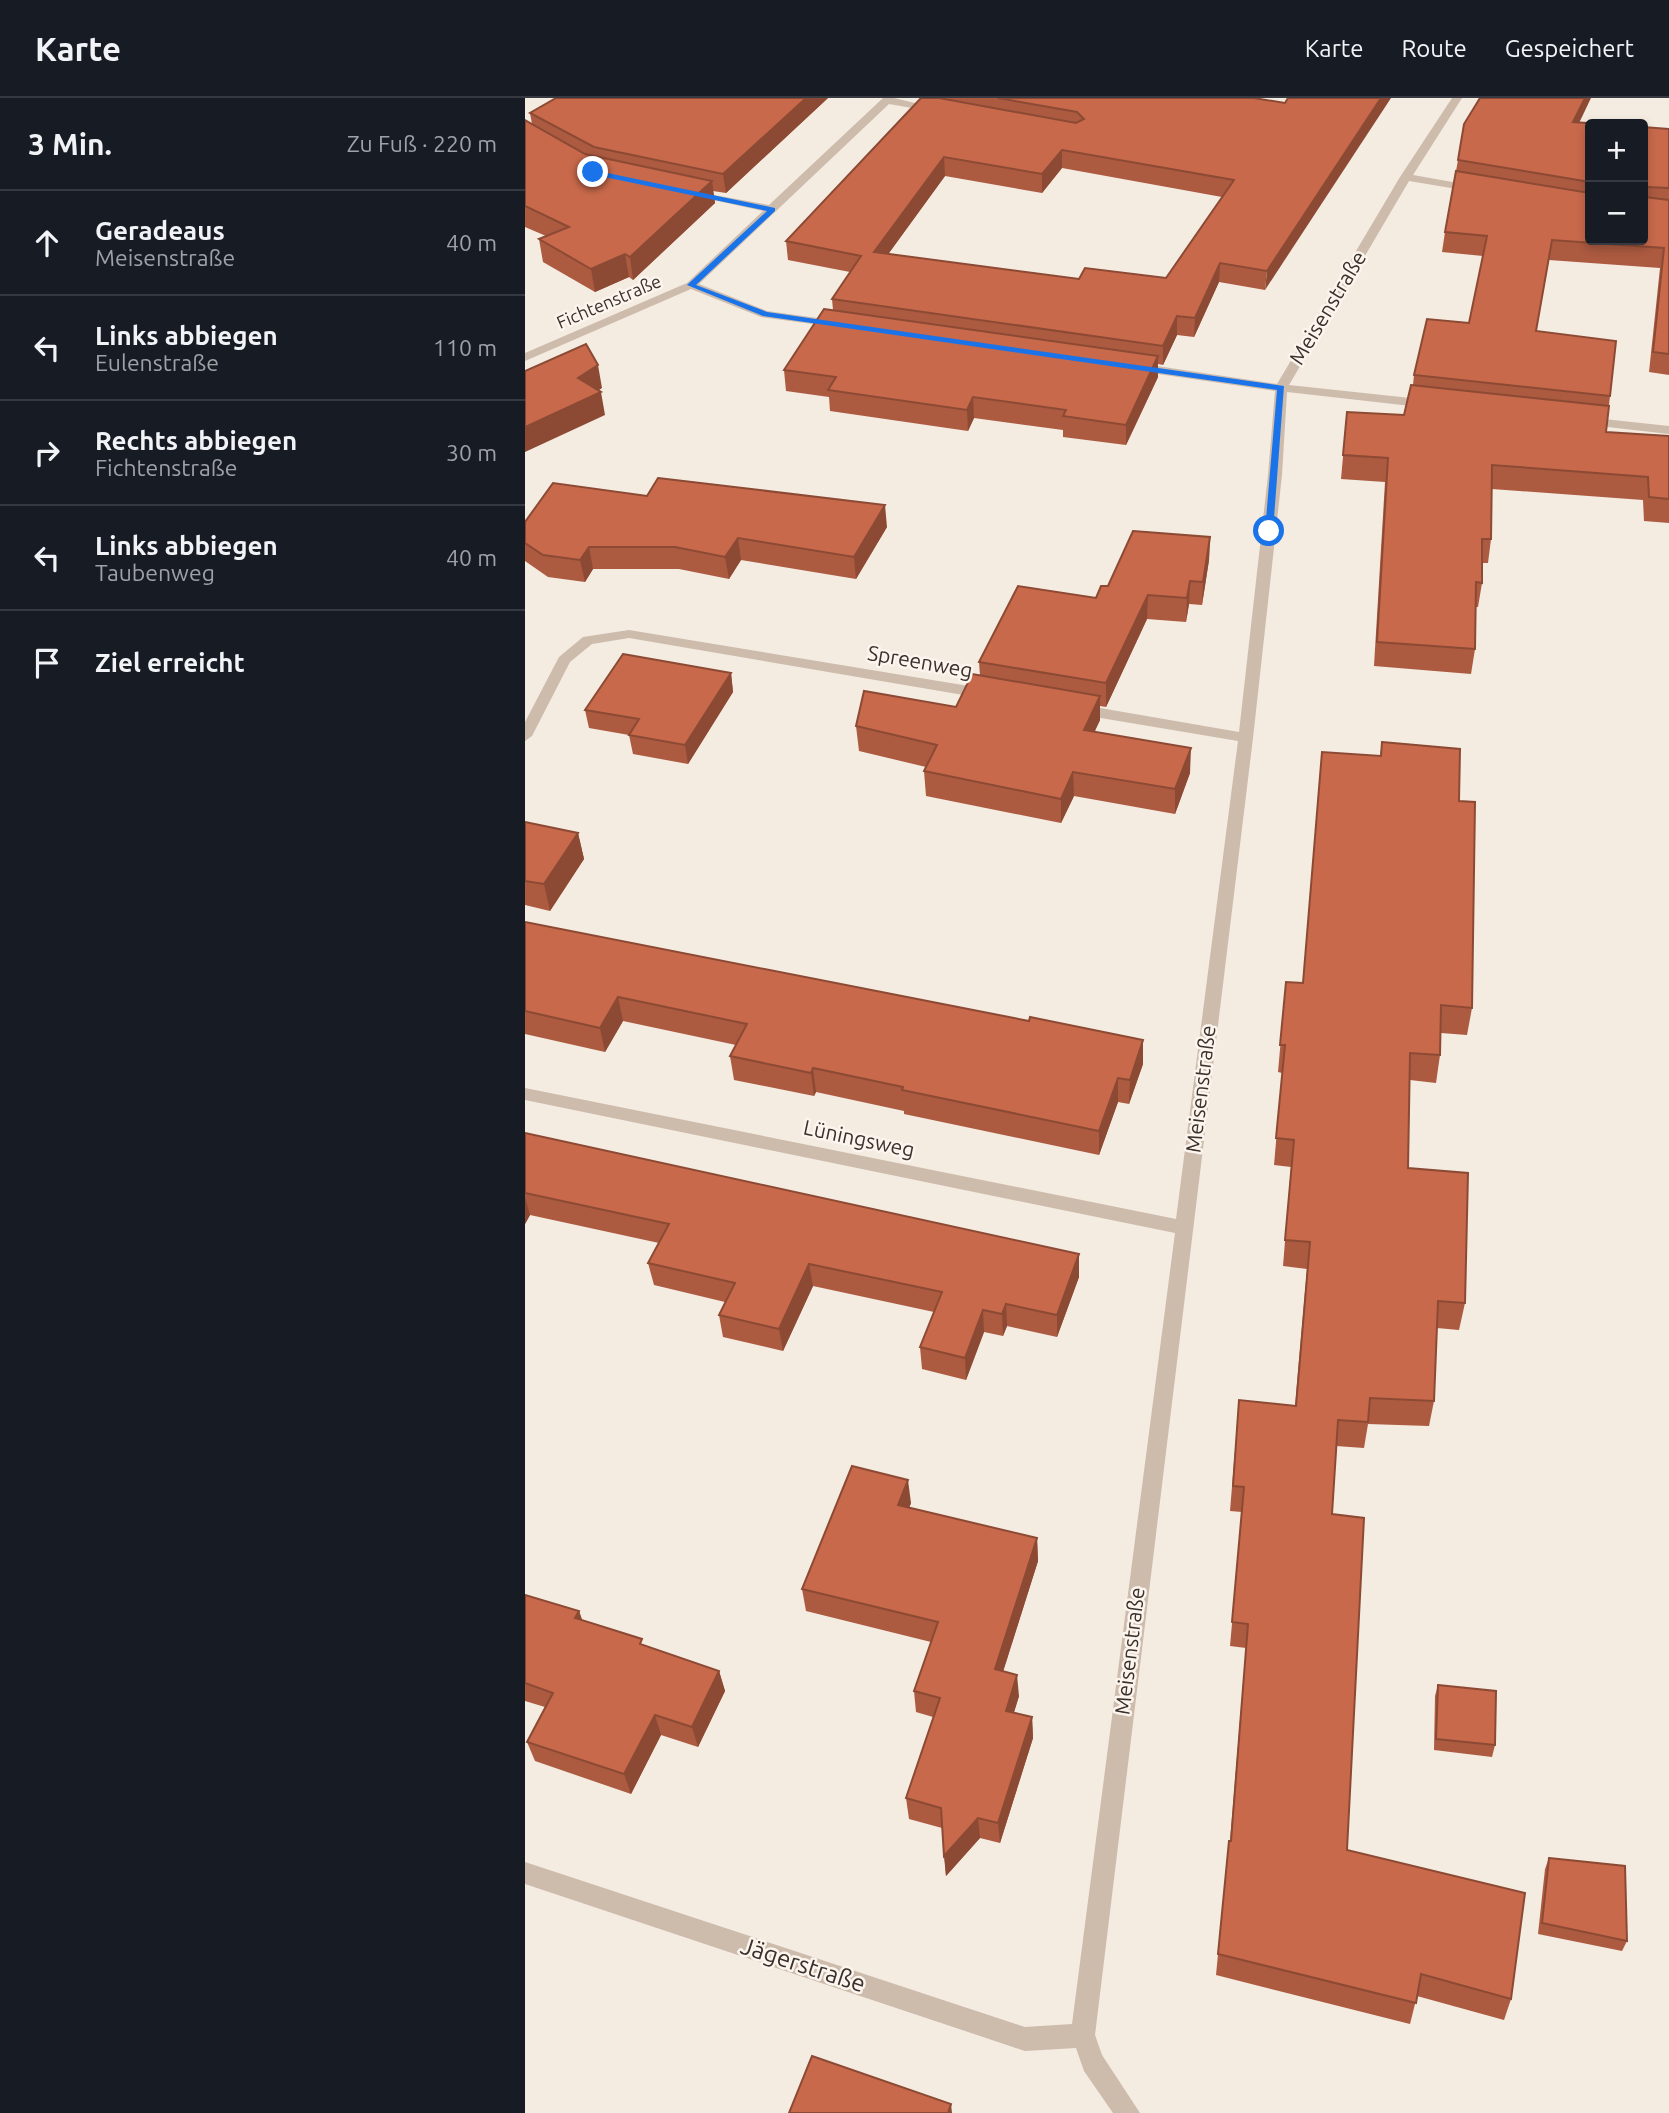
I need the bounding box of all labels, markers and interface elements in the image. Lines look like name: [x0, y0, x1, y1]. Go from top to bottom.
text: Karte: [35, 30, 121, 67]
text: Karte: [1305, 35, 1363, 62]
text: Route: [1401, 35, 1467, 62]
text: Gespeichert: [1505, 35, 1634, 62]
map controls: [1585, 119, 1648, 245]
button: +: [1585, 119, 1648, 182]
text: 3 Min.: [28, 127, 112, 161]
text: Zu Fuß · 220 m: [347, 131, 497, 156]
route end: [577, 156, 608, 187]
button: −: [1585, 182, 1648, 245]
text: Geradeaus: [95, 216, 225, 245]
icon: ahead: [28, 224, 66, 262]
text: 40 m: [446, 230, 497, 255]
text: Meisenstraße: [95, 245, 235, 270]
street label: Meisenstraße: [1284, 246, 1370, 369]
street label: Fichtenstraße: [553, 270, 664, 332]
text: Links abbiegen: [95, 321, 278, 350]
icon: left: [28, 329, 66, 367]
text: 110 m: [433, 335, 497, 360]
text: Eulenstraße: [95, 350, 219, 375]
text: Rechts abbiegen: [95, 426, 297, 455]
icon: right: [28, 434, 66, 472]
text: 30 m: [446, 440, 497, 465]
text: Fichtenstraße: [95, 455, 237, 480]
route start: [1253, 515, 1284, 546]
text: Links abbiegen: [95, 531, 278, 560]
icon: left: [28, 539, 66, 577]
text: 40 m: [446, 545, 497, 570]
text: Taubenweg: [95, 560, 215, 585]
street label: Spreenweg: [866, 640, 975, 682]
icon: arrive: [28, 644, 66, 682]
text: Ziel erreicht: [95, 648, 245, 677]
street label: Meisenstraße: [1180, 1024, 1220, 1154]
street label: Lüningsweg: [801, 1115, 917, 1161]
street label: Meisenstraße: [1109, 1586, 1149, 1716]
street label: Jägerstraße: [738, 1932, 869, 1997]

